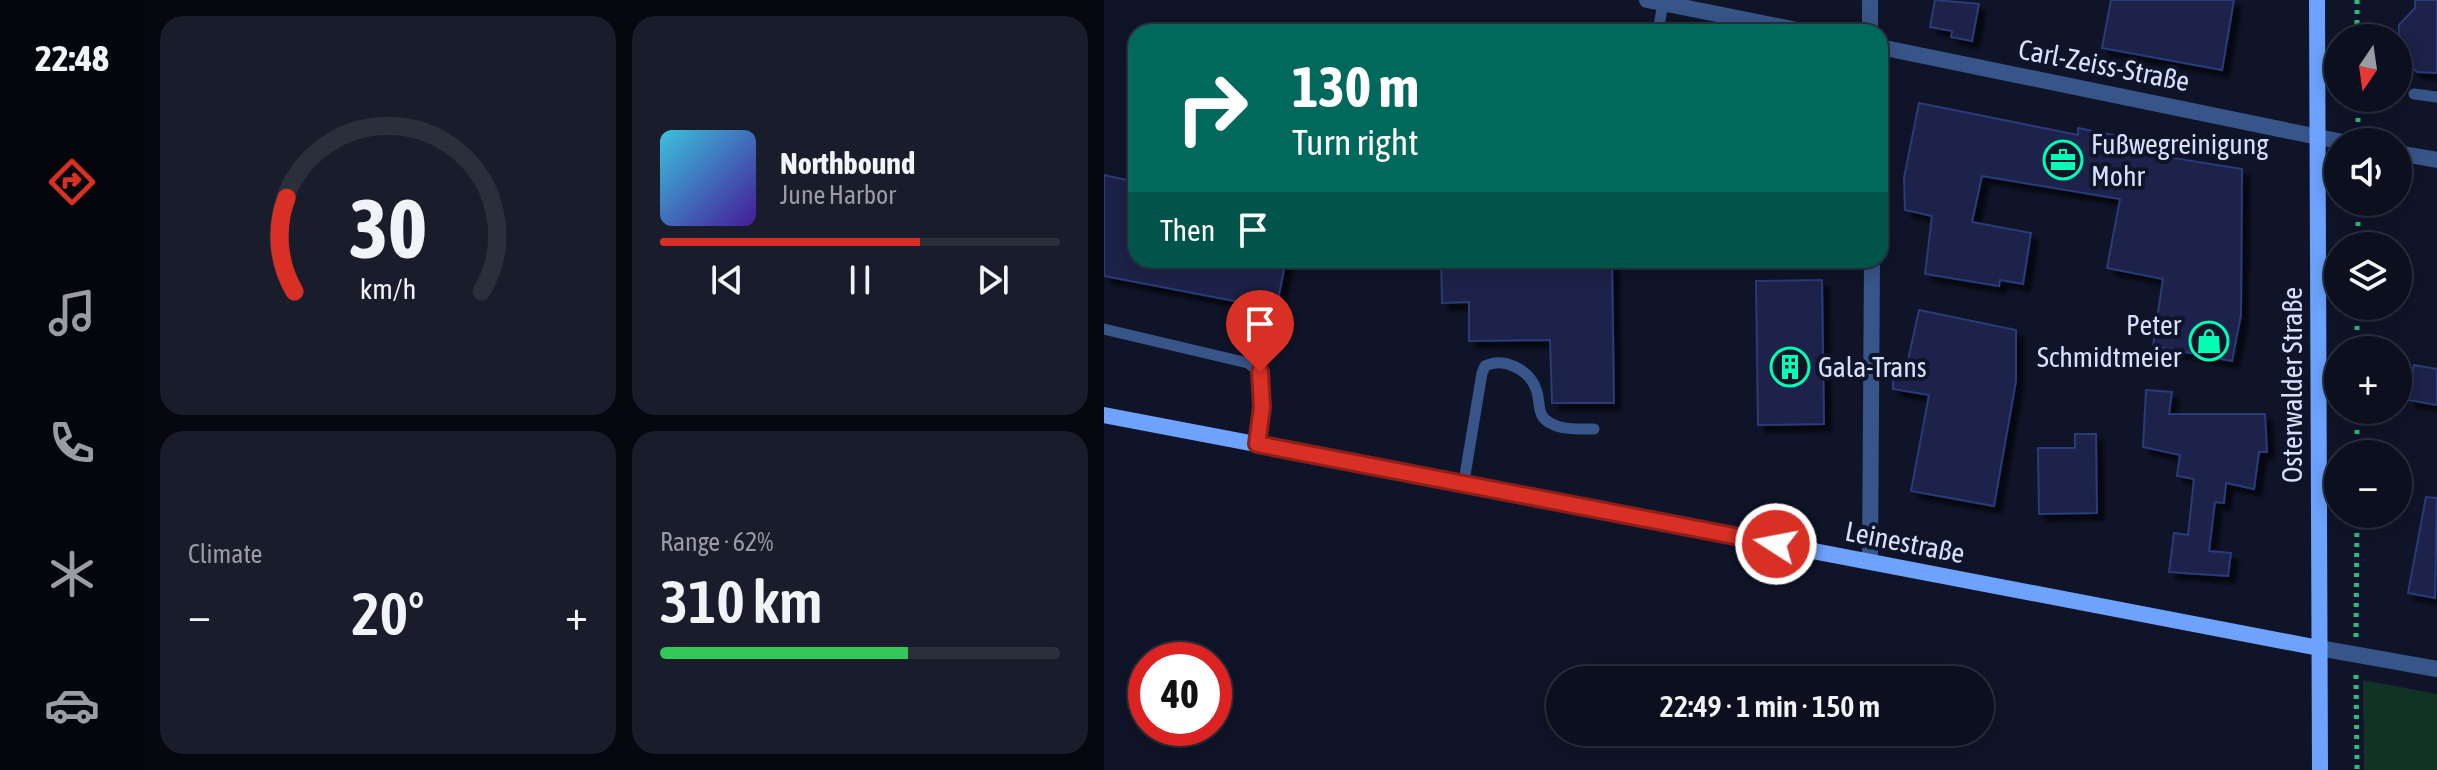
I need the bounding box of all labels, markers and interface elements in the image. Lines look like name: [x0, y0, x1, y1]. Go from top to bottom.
north arrow: [2324, 24, 2412, 112]
map controls: [2324, 24, 2412, 528]
street label: Carl-Zeiss-Straße: [2016, 33, 2192, 97]
text: 22:48: [35, 37, 109, 79]
text: 130 m: [1292, 55, 1419, 119]
icon: right: [1160, 56, 1264, 160]
text: Turn right: [1292, 121, 1419, 163]
place label: Fußwegreinigung Mohr: [2091, 128, 2269, 192]
button: sound: [2324, 128, 2412, 216]
office icon: Fußwegreinigung Mohr: [2042, 139, 2084, 181]
text: Northbound: [780, 146, 915, 180]
icon: directions: [44, 154, 100, 210]
text: 30: [349, 179, 427, 275]
text: June Harbor: [780, 180, 896, 210]
icon: arrive: [1231, 208, 1275, 252]
text: Then: [1160, 213, 1215, 247]
button: layers: [2324, 232, 2412, 320]
icon: previous: [705, 258, 749, 302]
icon: pause: [838, 258, 882, 302]
icon: next: [971, 258, 1015, 302]
text: km/h: [360, 272, 416, 305]
icon: music: [44, 285, 100, 341]
street label: Osterwalder Straße: [2276, 287, 2308, 483]
pin: [1226, 290, 1294, 372]
icon: arrive: [1238, 302, 1282, 346]
place label: Peter Schmidtmeier: [2037, 309, 2182, 373]
shop icon: Peter Schmidtmeier: [2188, 320, 2230, 362]
button: +: [2324, 336, 2412, 424]
building icon: Gala-Trans: [1769, 346, 1811, 388]
place label: Gala-Trans: [1818, 351, 1927, 383]
icon: phone: [44, 415, 100, 471]
button: −: [2324, 440, 2412, 528]
position arrow: [1734, 502, 1818, 586]
street label: Leinestraße: [1843, 515, 1967, 569]
text: Range · 62%: [660, 527, 773, 557]
text: Climate: [188, 539, 262, 569]
icon: climate: [44, 546, 100, 602]
text: 310 km: [660, 567, 822, 636]
text: 20°: [352, 579, 424, 648]
text: −: [188, 589, 211, 639]
text: +: [565, 589, 588, 639]
speed limit sign: 40: [1128, 642, 1232, 746]
icon: car: [44, 677, 100, 733]
text: 22:49 · 1 min · 150 m: [1660, 689, 1880, 723]

